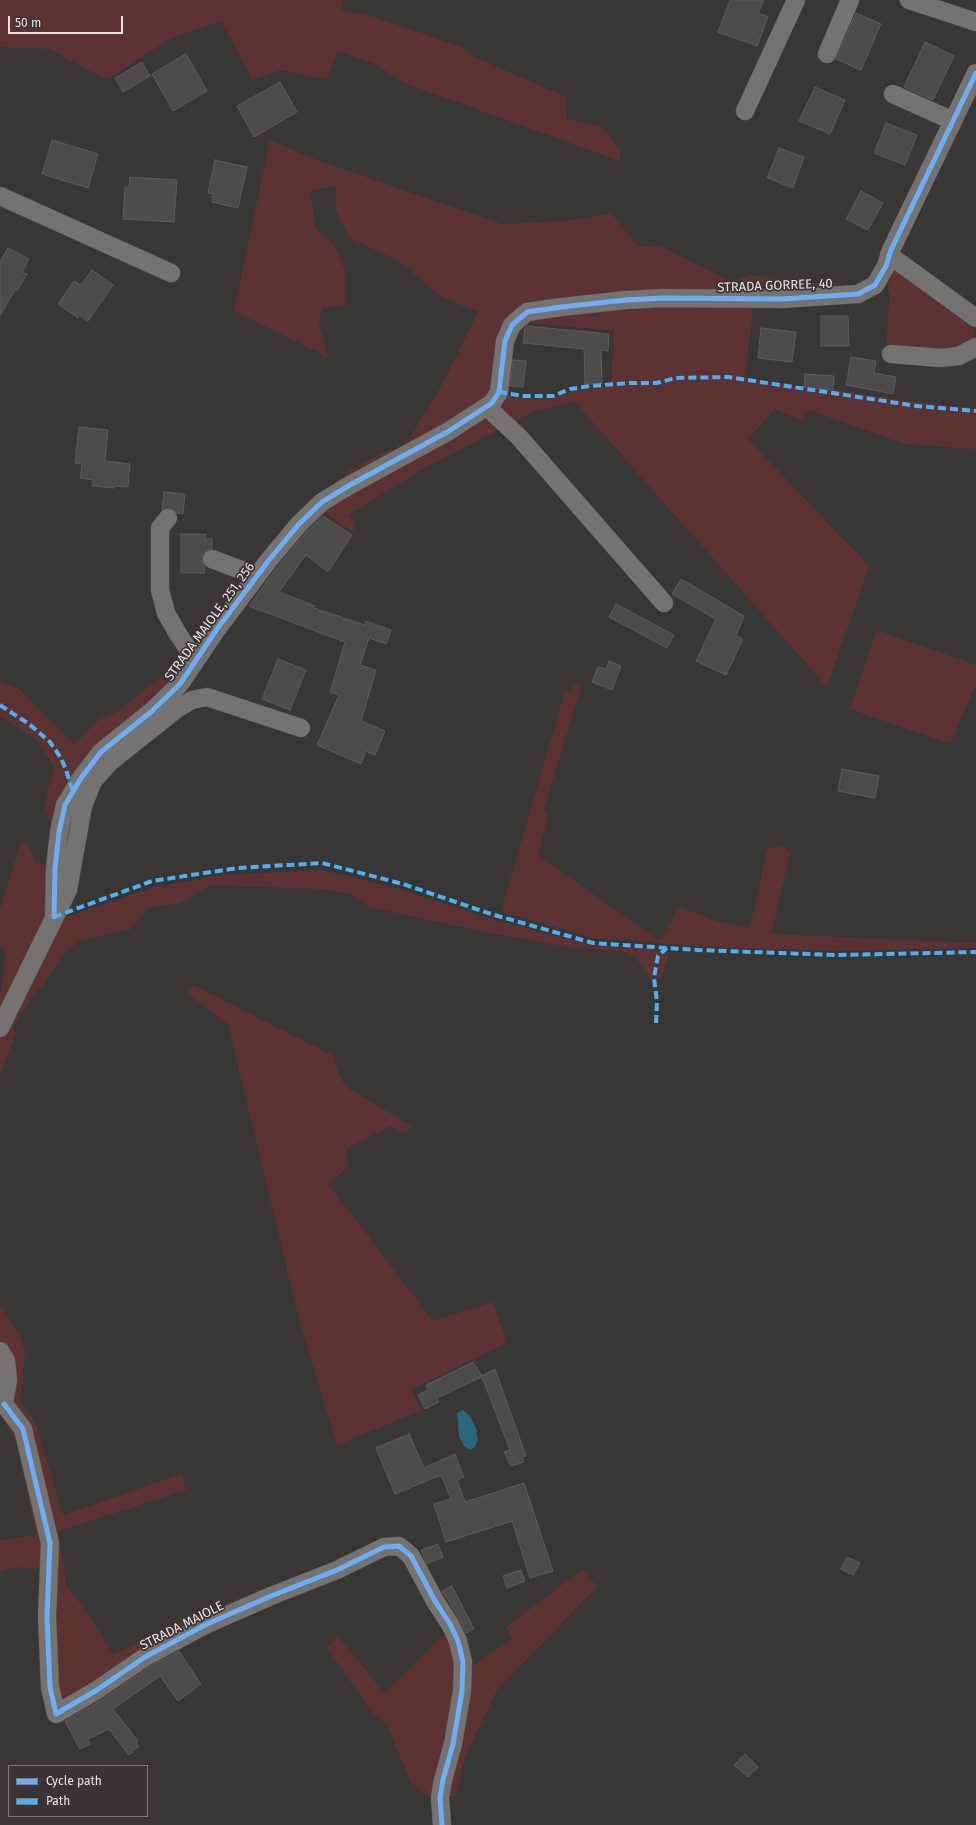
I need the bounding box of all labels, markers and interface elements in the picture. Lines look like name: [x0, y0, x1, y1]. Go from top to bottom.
scale bar: [10, 8, 125, 34]
text: 50 m: [15, 16, 41, 30]
street label: STRADA GORREE, 40: [717, 276, 833, 296]
street label: STRADA MAIOLE, 251, 256: [162, 560, 258, 684]
street label: STRADA MAIOLE: [138, 1598, 226, 1654]
legend: [8, 1765, 148, 1817]
text: Cycle path: [46, 1774, 102, 1788]
text: Path: [46, 1794, 70, 1808]

